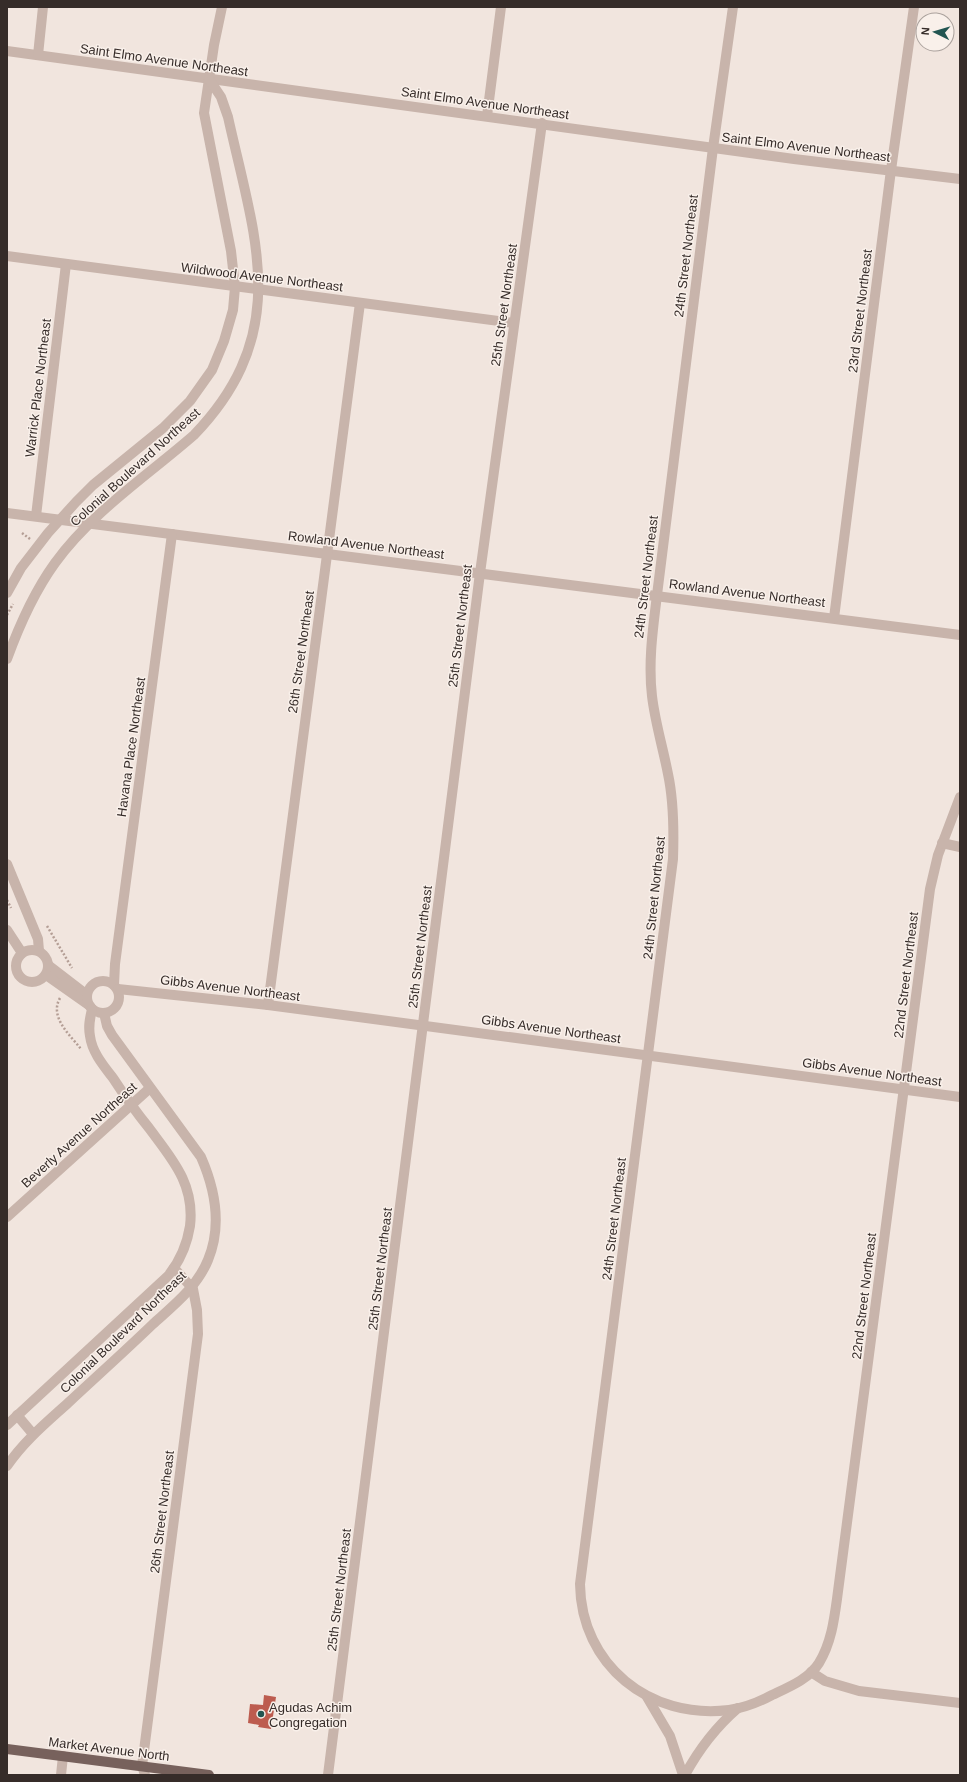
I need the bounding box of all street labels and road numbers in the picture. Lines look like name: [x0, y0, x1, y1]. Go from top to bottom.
street label: Saint Elmo Avenue Northeast: [79, 41, 249, 79]
street label: Saint Elmo Avenue Northeast: [400, 84, 570, 122]
street label: Saint Elmo Avenue Northeast: [721, 129, 891, 165]
street label: 24th Street Northeast: [671, 193, 701, 318]
street label: 25th Street Northeast: [488, 242, 520, 367]
street label: 23rd Street Northeast: [845, 248, 875, 374]
street label: Wildwood Avenue Northeast: [180, 260, 344, 294]
street label: Warrick Place Northeast: [22, 317, 54, 458]
street label: Colonial Boulevard Northeast: [67, 405, 203, 529]
street label: 24th Street Northeast: [631, 514, 661, 639]
street label: Rowland Avenue Northeast: [287, 528, 445, 562]
street label: 25th Street Northeast: [445, 563, 475, 688]
street label: Rowland Avenue Northeast: [668, 576, 826, 610]
street label: 26th Street Northeast: [285, 589, 317, 714]
street label: Havana Place Northeast: [114, 676, 148, 818]
street label: 24th Street Northeast: [640, 835, 668, 960]
street label: 25th Street Northeast: [405, 884, 435, 1009]
street label: 22nd Street Northeast: [891, 911, 921, 1039]
street label: Gibbs Avenue Northeast: [159, 972, 301, 1004]
street label: Gibbs Avenue Northeast: [480, 1012, 622, 1046]
street label: Gibbs Avenue Northeast: [801, 1055, 943, 1089]
street label: Beverly Avenue Northeast: [18, 1079, 140, 1191]
street label: 24th Street Northeast: [599, 1156, 629, 1281]
street label: 25th Street Northeast: [365, 1206, 395, 1331]
street label: 22nd Street Northeast: [849, 1232, 879, 1360]
street label: Colonial Boulevard Northeast: [57, 1268, 189, 1396]
street label: 26th Street Northeast: [147, 1449, 177, 1574]
street label: 25th Street Northeast: [324, 1527, 354, 1652]
street label: Market Avenue North: [48, 1734, 170, 1764]

